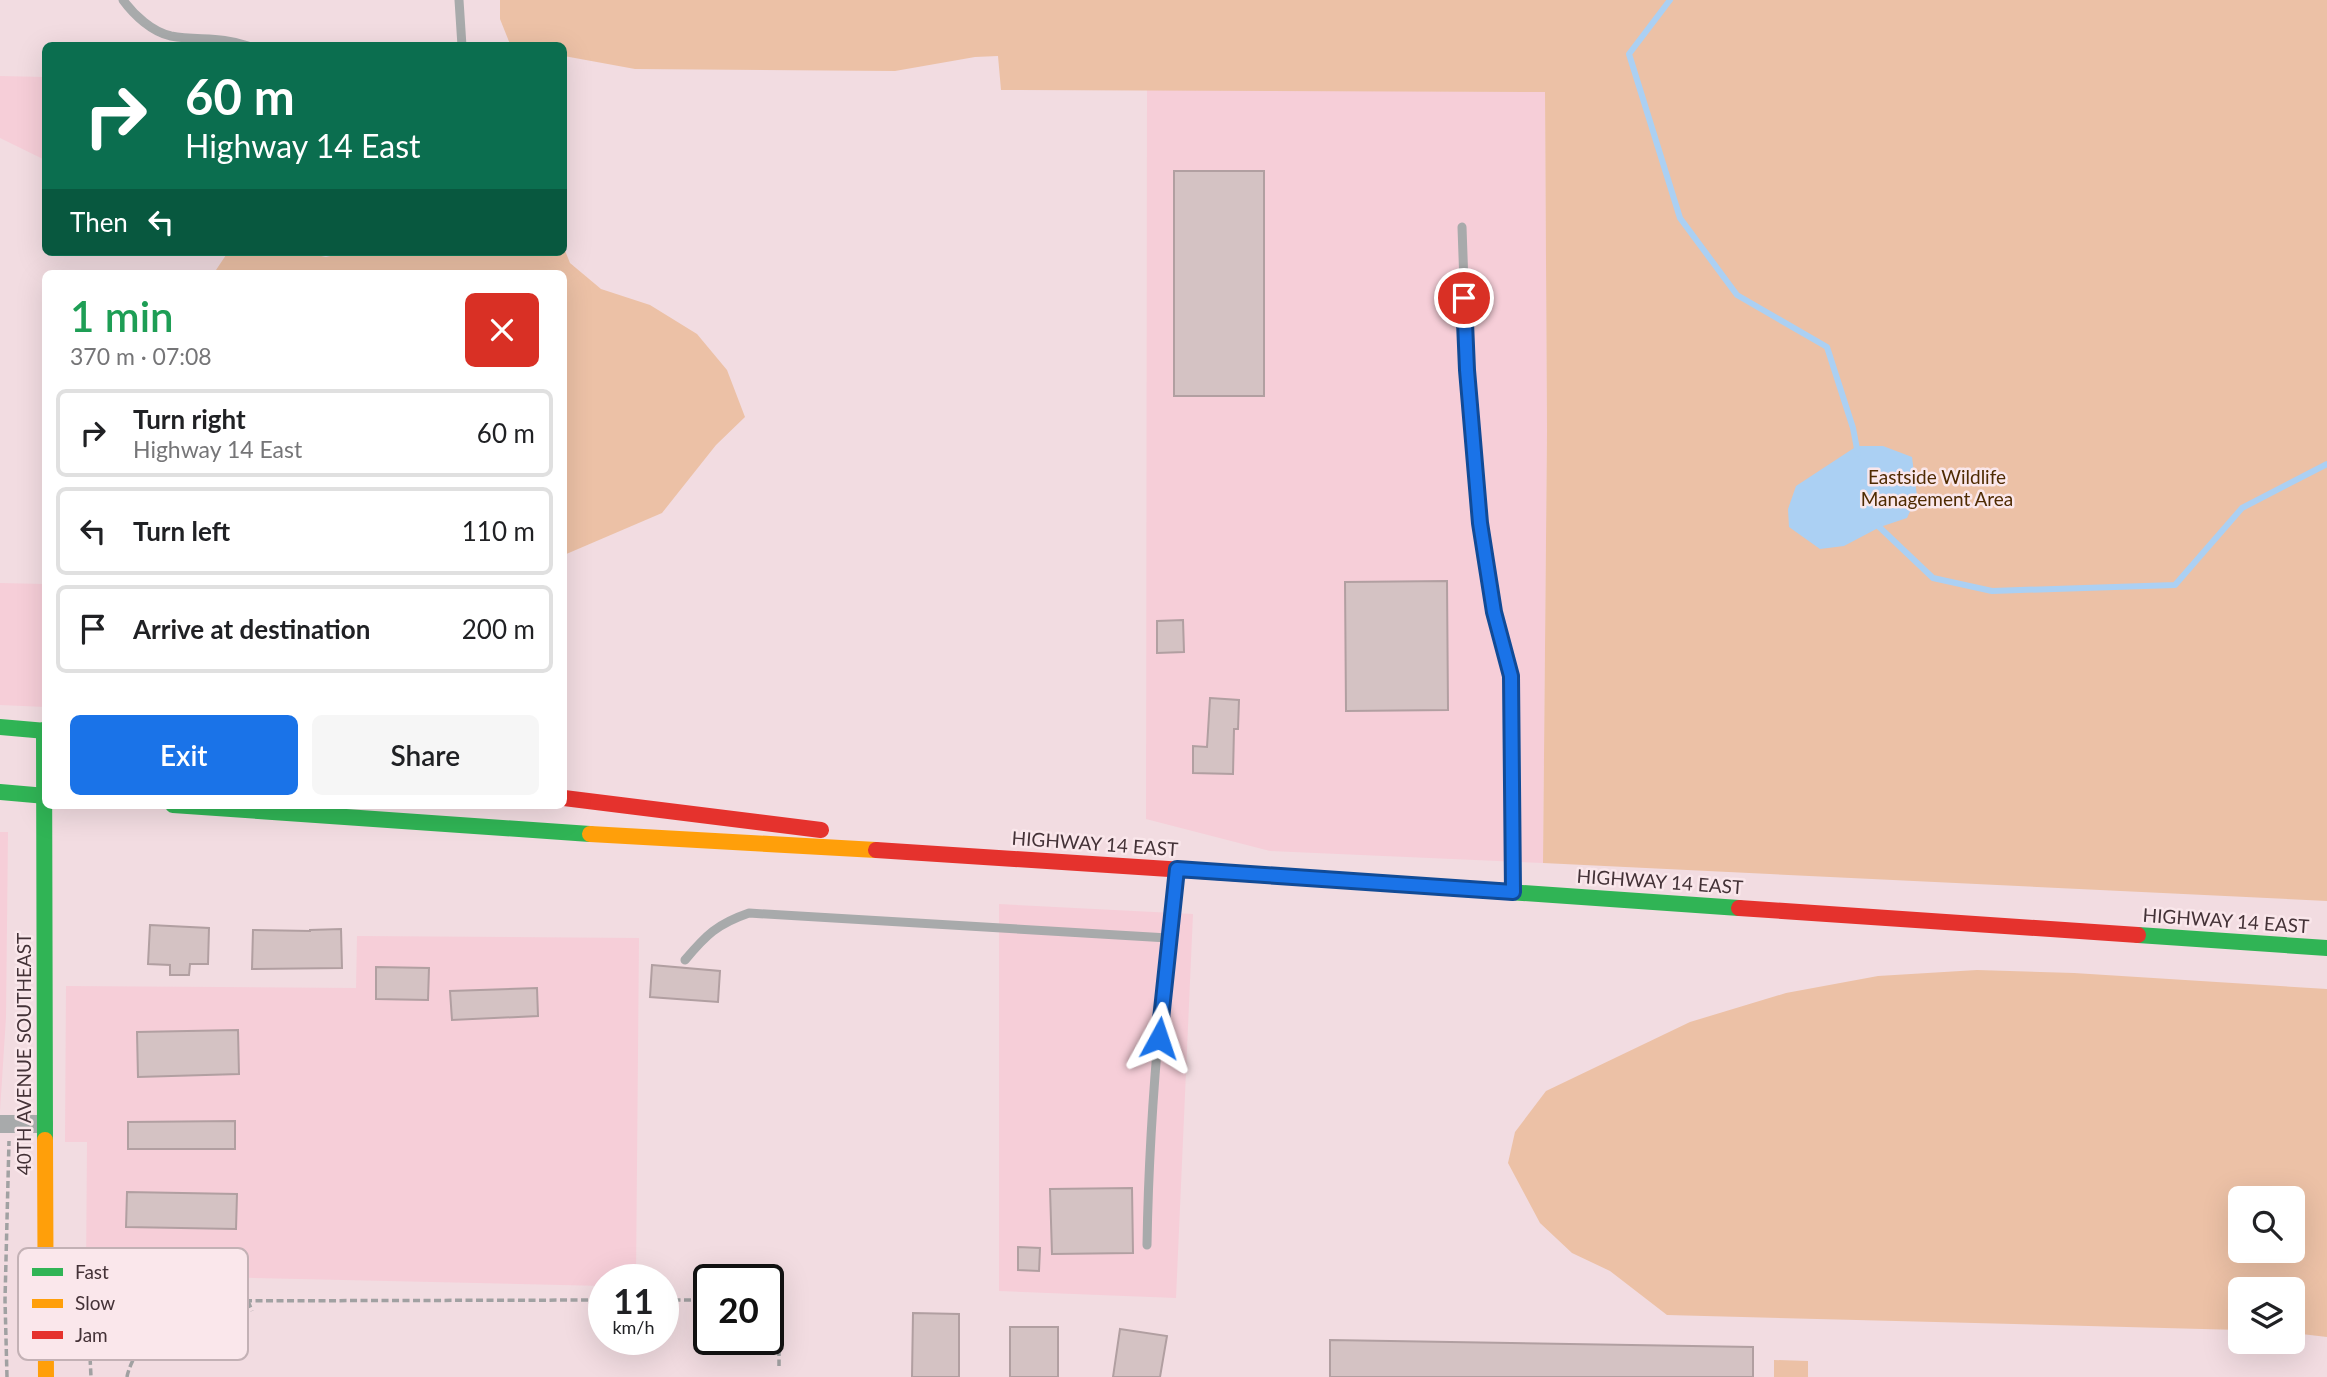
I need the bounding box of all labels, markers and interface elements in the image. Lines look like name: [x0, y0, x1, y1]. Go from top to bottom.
text: 60 m: [185, 67, 295, 125]
icon: right: [70, 70, 161, 161]
text: Highway 14 East: [185, 126, 421, 165]
icon: left: [142, 203, 180, 241]
text: Then: [70, 206, 128, 238]
pin: [1434, 268, 1494, 328]
icon: arrive: [1445, 279, 1483, 317]
text: 1 min: [70, 291, 174, 341]
button: close: [465, 293, 539, 367]
text: 370 m · 07:08: [70, 342, 212, 370]
text: Turn right: [133, 403, 246, 435]
icon: right: [74, 414, 112, 452]
text: 60 m: [477, 417, 535, 449]
text: Highway 14 East: [133, 435, 302, 463]
park label: Eastside Wildlife Management Area: [1861, 465, 2013, 510]
icon: left: [74, 512, 112, 550]
text: Turn left: [133, 515, 230, 547]
text: 110 m: [462, 515, 535, 547]
icon: arrive: [74, 610, 112, 648]
text: Arrive at destination: [133, 613, 370, 645]
text: 200 m: [462, 613, 535, 645]
button: Exit: [70, 715, 298, 795]
button: Share: [312, 715, 539, 795]
street label: HIGHWAY 14 EAST: [1011, 826, 1179, 860]
street label: HIGHWAY 14 EAST: [1576, 864, 1744, 898]
street label: HIGHWAY 14 EAST: [2142, 903, 2310, 937]
street label: 40TH AVENUE SOUTHEAST: [12, 933, 35, 1175]
position arrow: [1122, 1001, 1196, 1075]
map controls: [2228, 1186, 2305, 1354]
button: search: [2228, 1186, 2305, 1263]
legend: [18, 1248, 248, 1360]
text: Fast: [75, 1260, 109, 1283]
speed limit sign: 20: [693, 1264, 784, 1355]
button: layers: [2228, 1277, 2305, 1354]
text: 11: [613, 1279, 654, 1321]
text: Slow: [75, 1291, 115, 1314]
text: km/h: [612, 1316, 655, 1338]
text: Jam: [75, 1323, 108, 1346]

